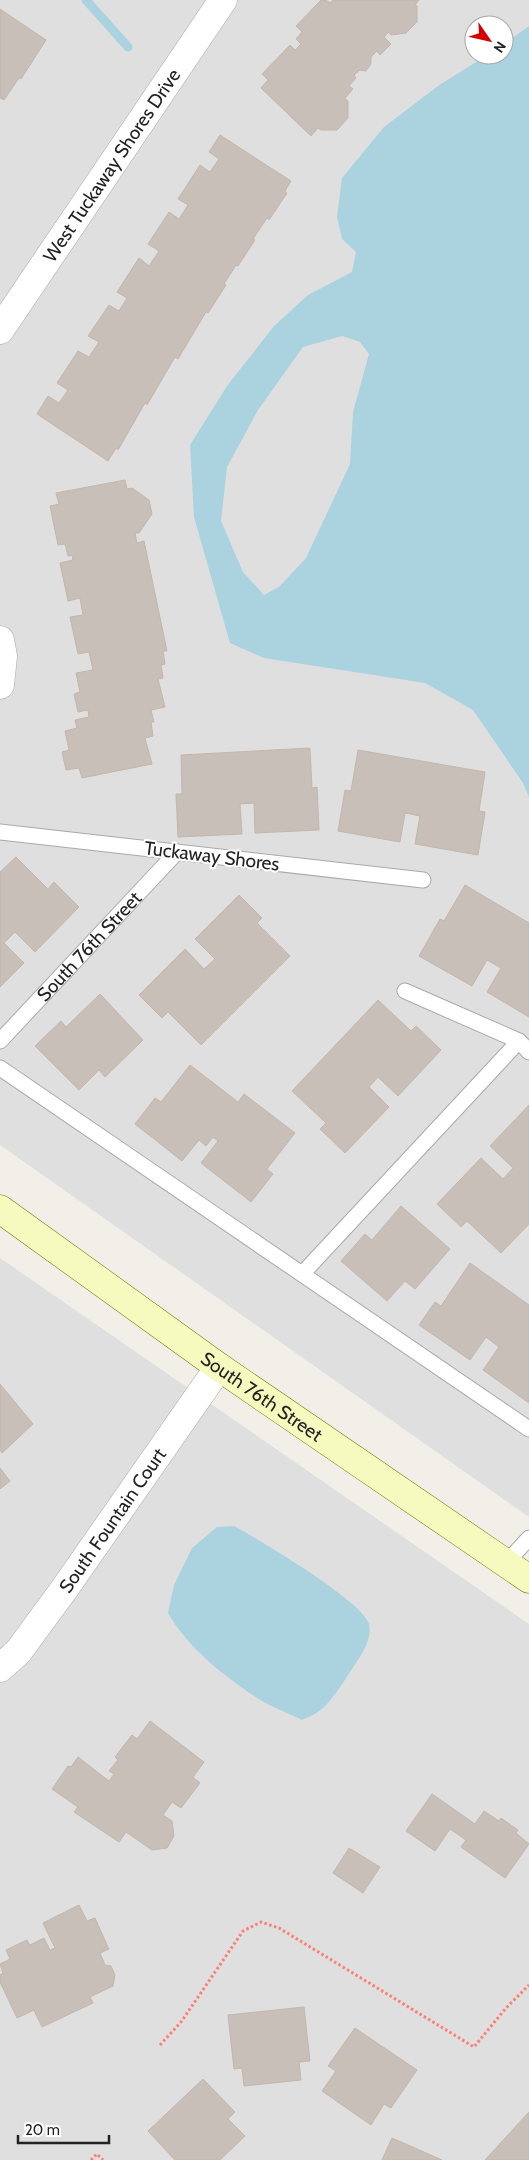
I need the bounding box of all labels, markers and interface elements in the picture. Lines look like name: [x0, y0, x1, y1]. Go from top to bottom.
north arrow: [464, 15, 514, 65]
text: N: [490, 38, 510, 56]
street label: West Tuckaway Shores Drive: [38, 64, 185, 266]
street label: Tuckaway Shores: [143, 836, 281, 876]
street label: South 76th Street: [32, 886, 146, 1006]
street label: South 76th Street: [197, 1346, 328, 1446]
street label: South Fountain Court: [54, 1443, 171, 1597]
scale bar: [18, 2112, 109, 2144]
text: 20 m: [25, 2121, 60, 2139]

